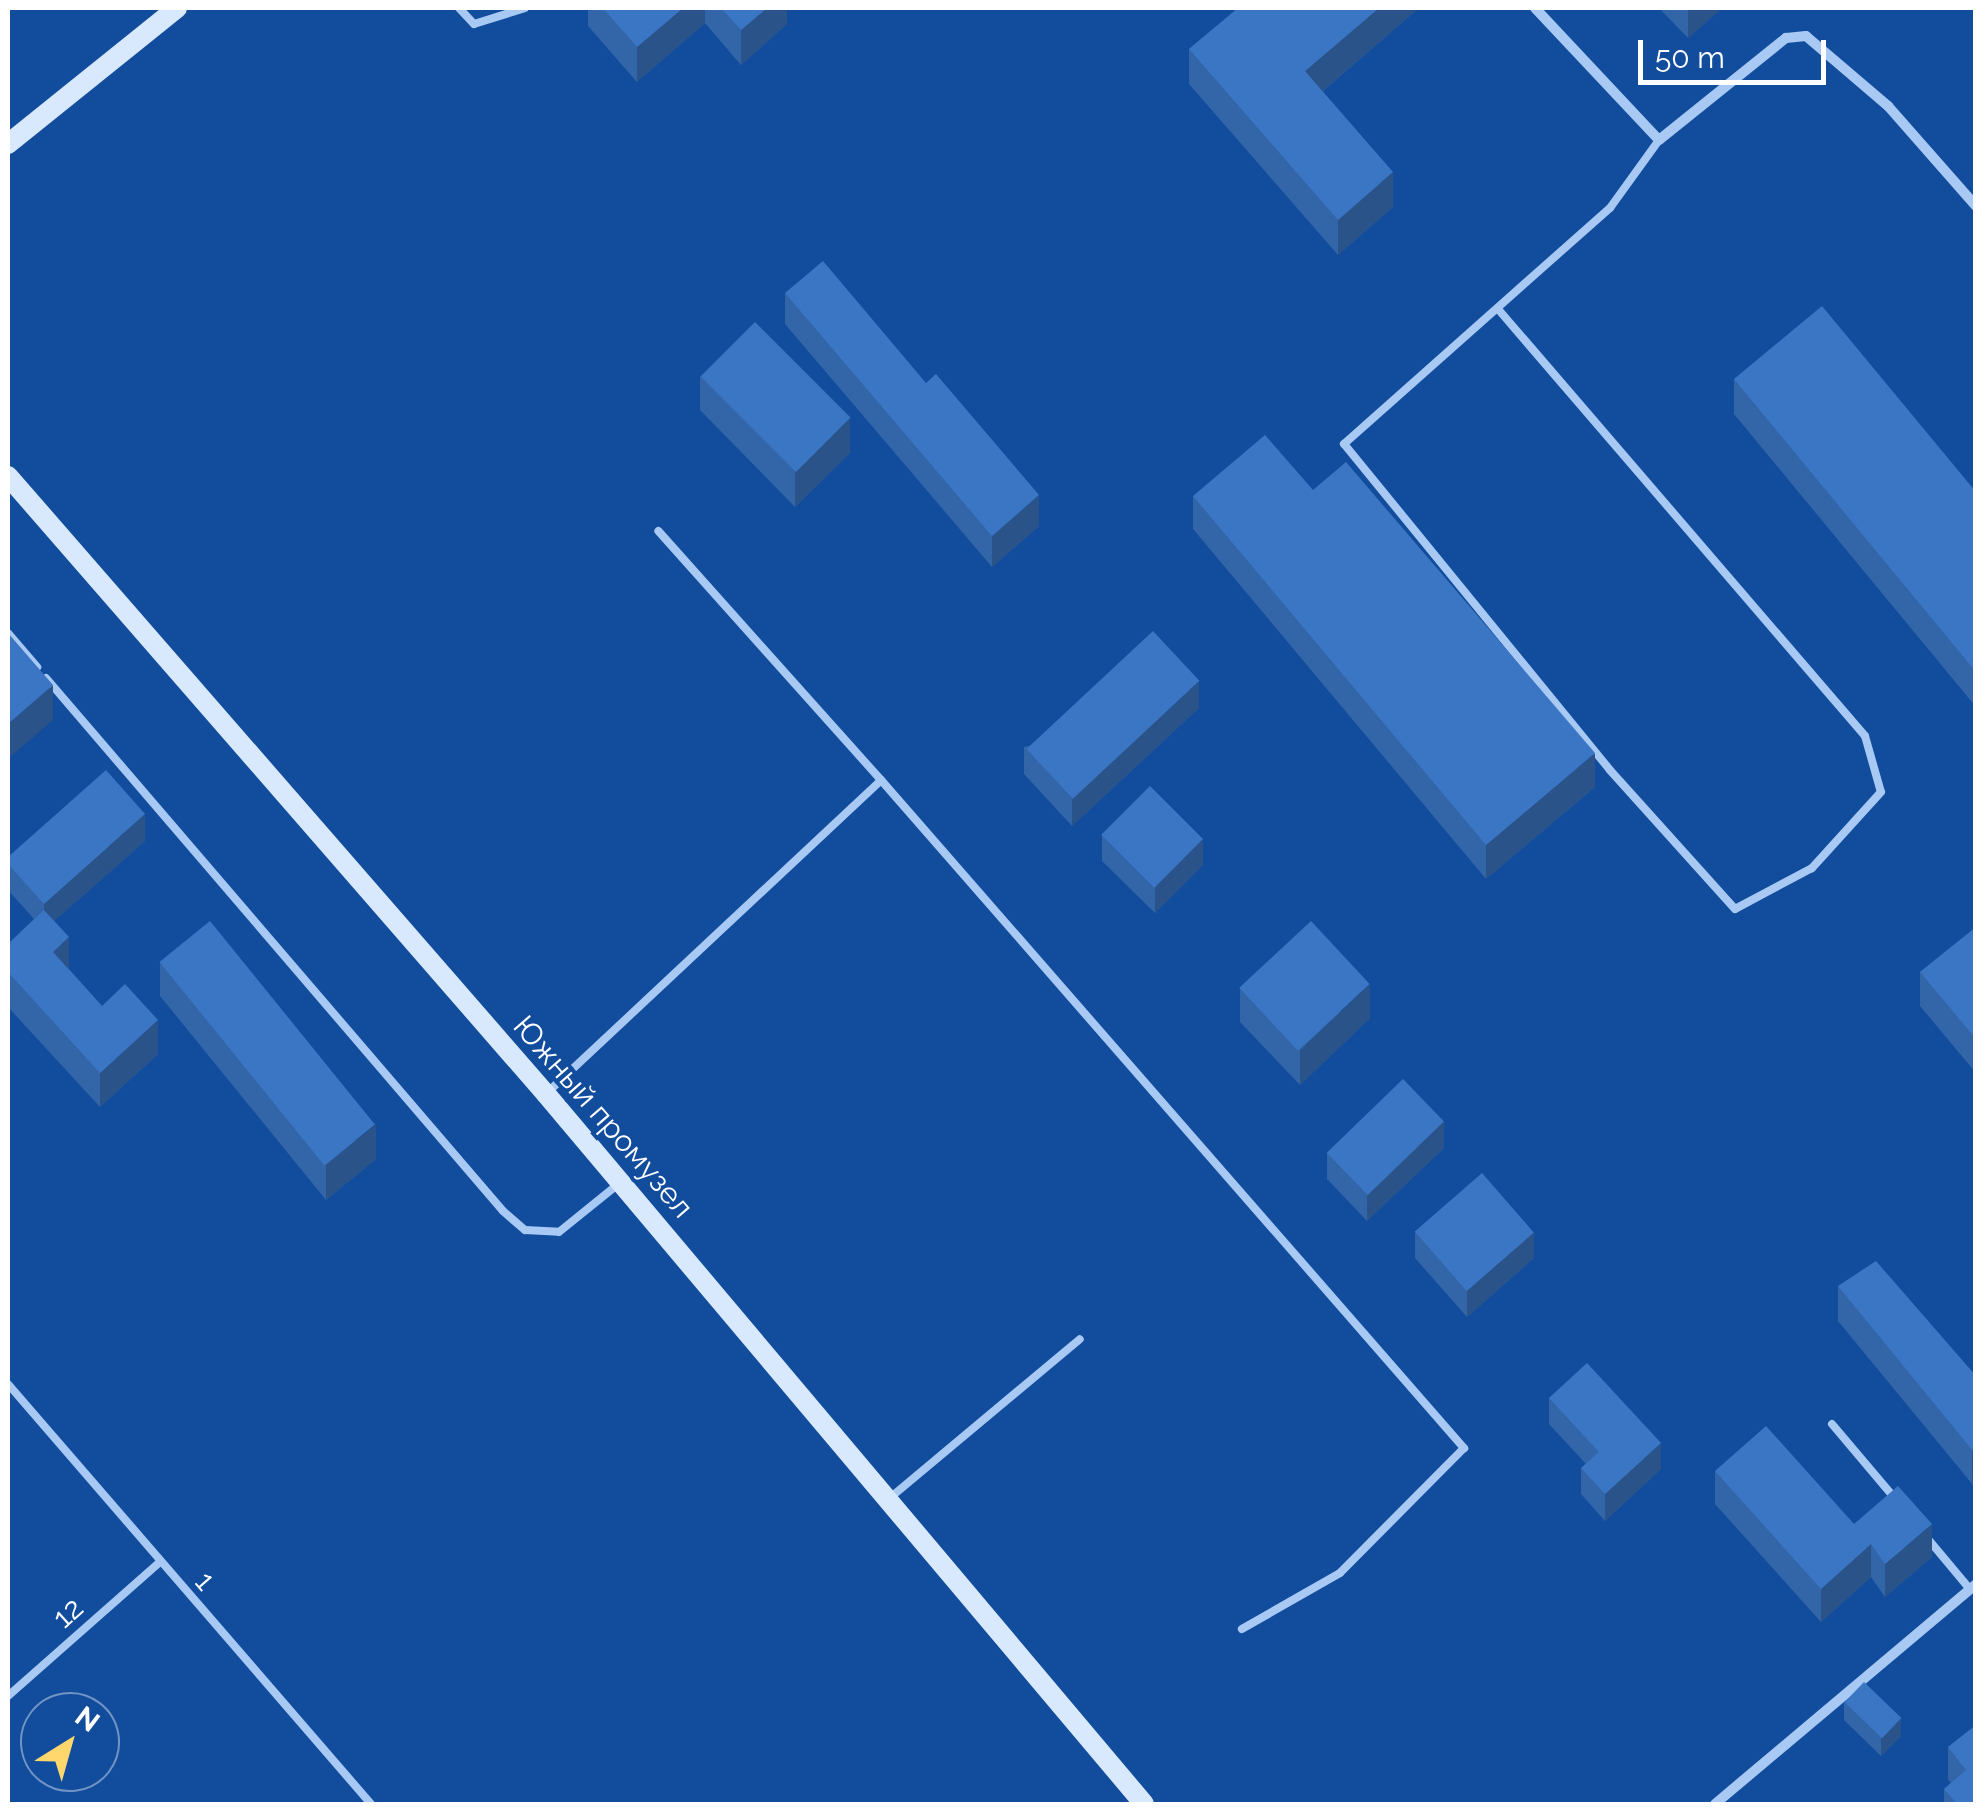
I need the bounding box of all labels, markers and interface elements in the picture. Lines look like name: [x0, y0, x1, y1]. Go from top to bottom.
scale bar: [1643, 20, 1830, 82]
text: 50 m: [1655, 40, 1725, 75]
street label: Южный промузел: [506, 1009, 700, 1225]
street label: 1: [187, 1564, 223, 1598]
street label: 12: [45, 1590, 91, 1636]
north arrow: [20, 1692, 120, 1792]
text: N: [69, 1700, 106, 1739]

